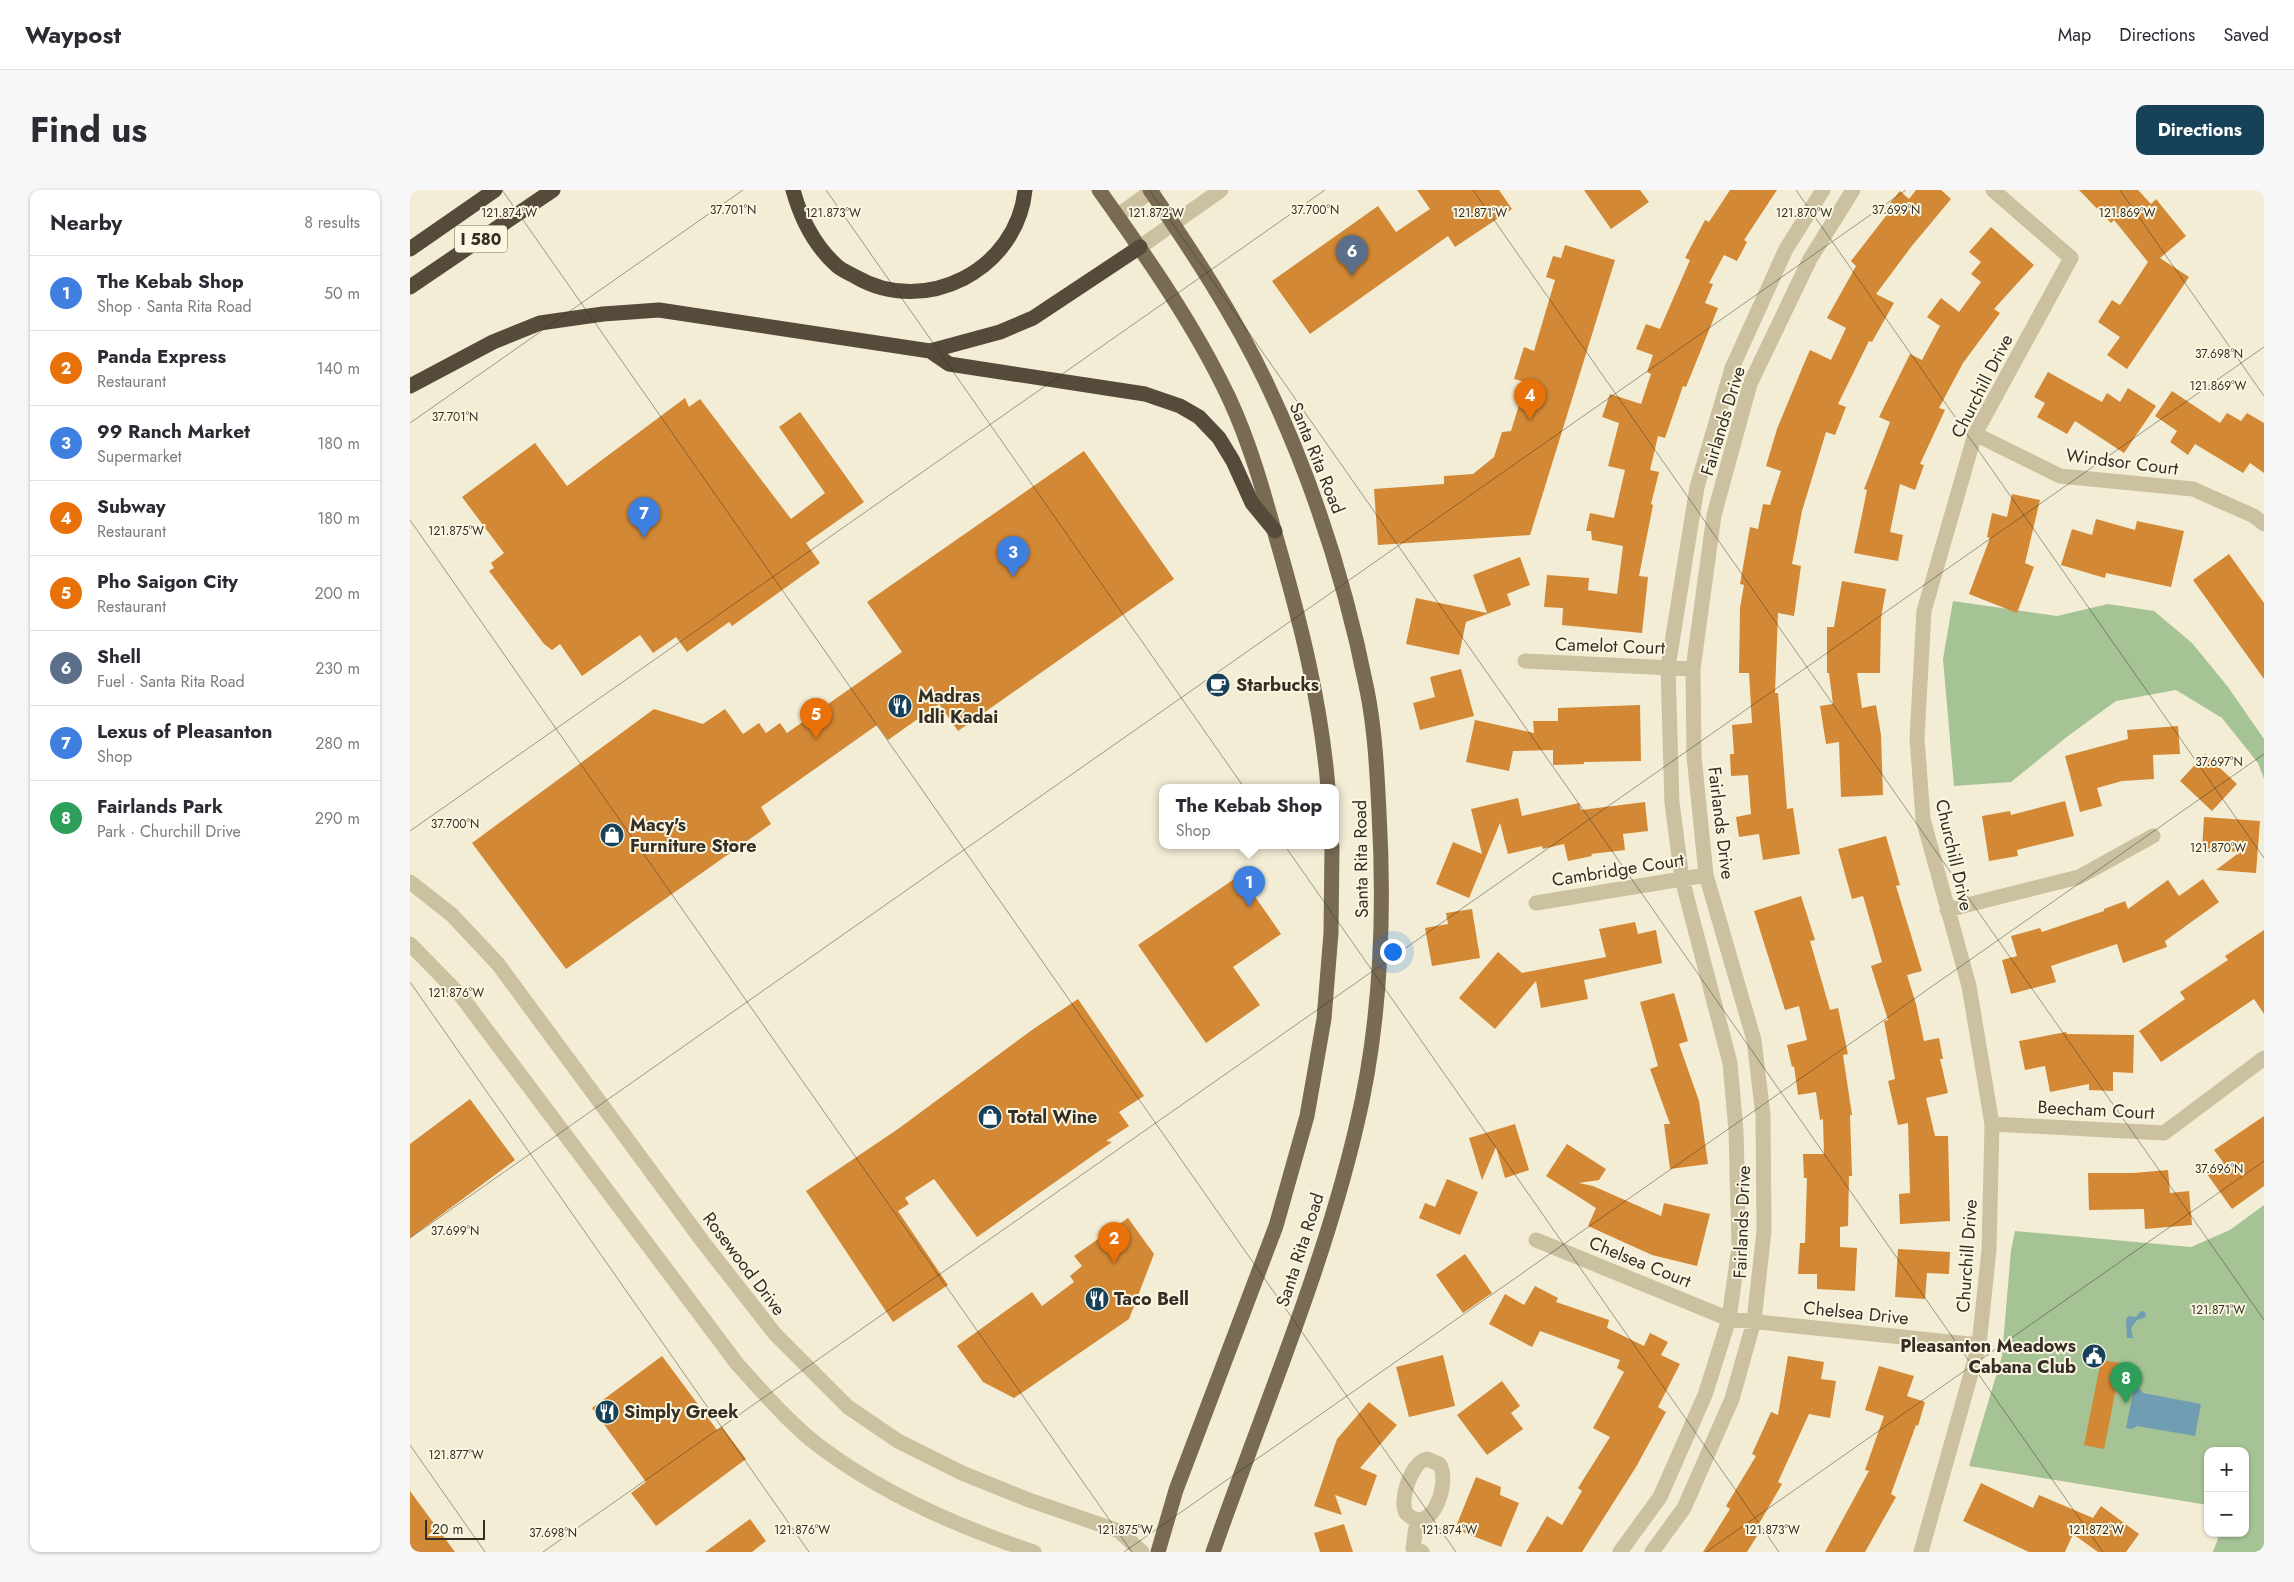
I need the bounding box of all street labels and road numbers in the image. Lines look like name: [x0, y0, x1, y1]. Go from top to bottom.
road number: I 580: [455, 226, 507, 252]
street label: Churchill Drive: [1945, 330, 2019, 442]
street label: Fairlands Drive: [1694, 363, 1752, 479]
street label: Santa Rita Road: [1283, 398, 1351, 518]
street label: Windsor Court: [2064, 442, 2180, 482]
street label: Camelot Court: [1555, 631, 1666, 661]
street label: Fairlands Drive: [1701, 765, 1741, 881]
street label: Churchill Drive: [1929, 797, 1979, 913]
street label: Santa Rita Road: [1347, 800, 1375, 918]
street label: Cambridge Court: [1550, 847, 1687, 893]
street label: Beecham Court: [2037, 1094, 2156, 1126]
street label: Fairlands Drive: [1727, 1165, 1757, 1279]
street label: Santa Rita Road: [1269, 1190, 1331, 1310]
street label: Churchill Drive: [1950, 1198, 1984, 1314]
street label: Rosewood Drive: [696, 1207, 792, 1321]
street label: Chelsea Court: [1585, 1230, 1696, 1295]
street label: Chelsea Drive: [1802, 1295, 1910, 1331]

